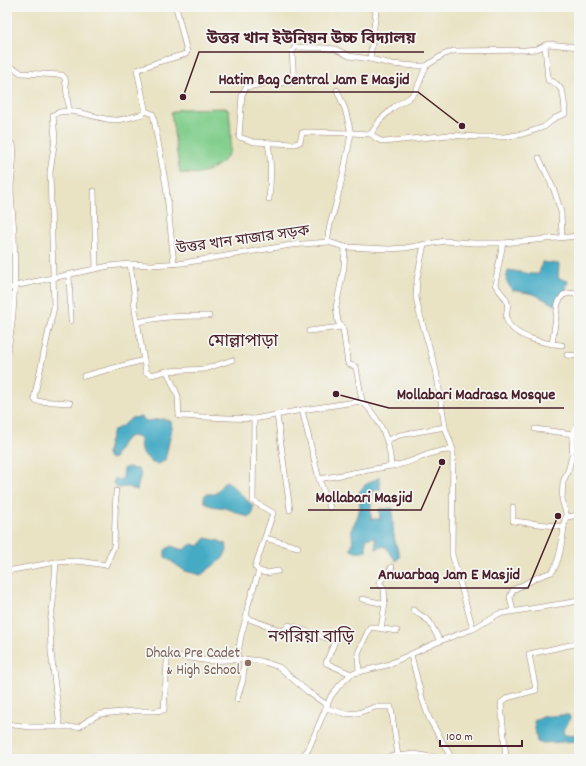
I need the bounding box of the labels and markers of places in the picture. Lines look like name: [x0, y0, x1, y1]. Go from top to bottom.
callout: উত্তর খান ইউনিয়ন উচ্চ বিদ্যালয়: [199, 24, 424, 52]
callout: Hatim Bag Central Jam E Masjid: [210, 64, 418, 92]
callout: Mollabari Madrasa Mosque: [389, 380, 564, 408]
callout: Mollabari Masjid: [308, 482, 421, 510]
callout: Anwarbag Jam E Masjid: [370, 560, 528, 588]
place label: Dhaka Pre Cadet & High School: [146, 643, 240, 682]
marker: Dhaka Pre Cadet & High School: [243, 658, 253, 668]

